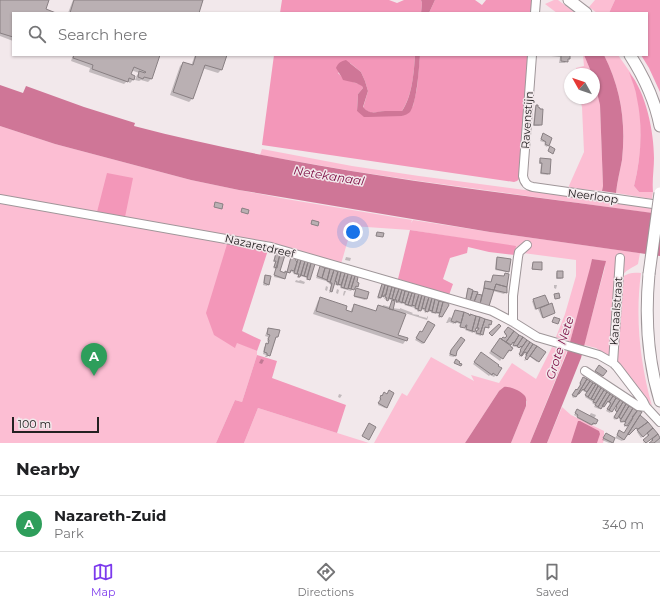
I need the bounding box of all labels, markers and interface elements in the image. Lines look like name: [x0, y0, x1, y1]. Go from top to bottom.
search box: [12, 12, 648, 56]
icon: search: [26, 23, 48, 45]
text: Search here: [58, 25, 147, 44]
north arrow: [564, 68, 600, 104]
street label: Ravenstijn: [518, 91, 536, 149]
water label: Netekanaal: [293, 163, 366, 189]
street label: Neerloop: [567, 186, 619, 206]
your location: [343, 222, 363, 242]
street label: Nazaretdreef: [224, 231, 298, 261]
street label: Kanaalstraat: [607, 276, 625, 346]
water label: Grote Nete: [542, 314, 577, 381]
pin: A: [81, 343, 107, 376]
scale bar: [12, 415, 99, 434]
text: 100 m: [18, 417, 51, 431]
text: Nearby: [16, 459, 80, 479]
text: Nazareth-Zuid: [54, 506, 166, 525]
text: A: [24, 516, 34, 532]
text: 340 m: [602, 516, 644, 532]
text: Park: [54, 525, 84, 541]
tab: Map: [91, 561, 115, 599]
tab: Directions: [298, 561, 354, 599]
tab: Saved: [536, 561, 569, 599]

